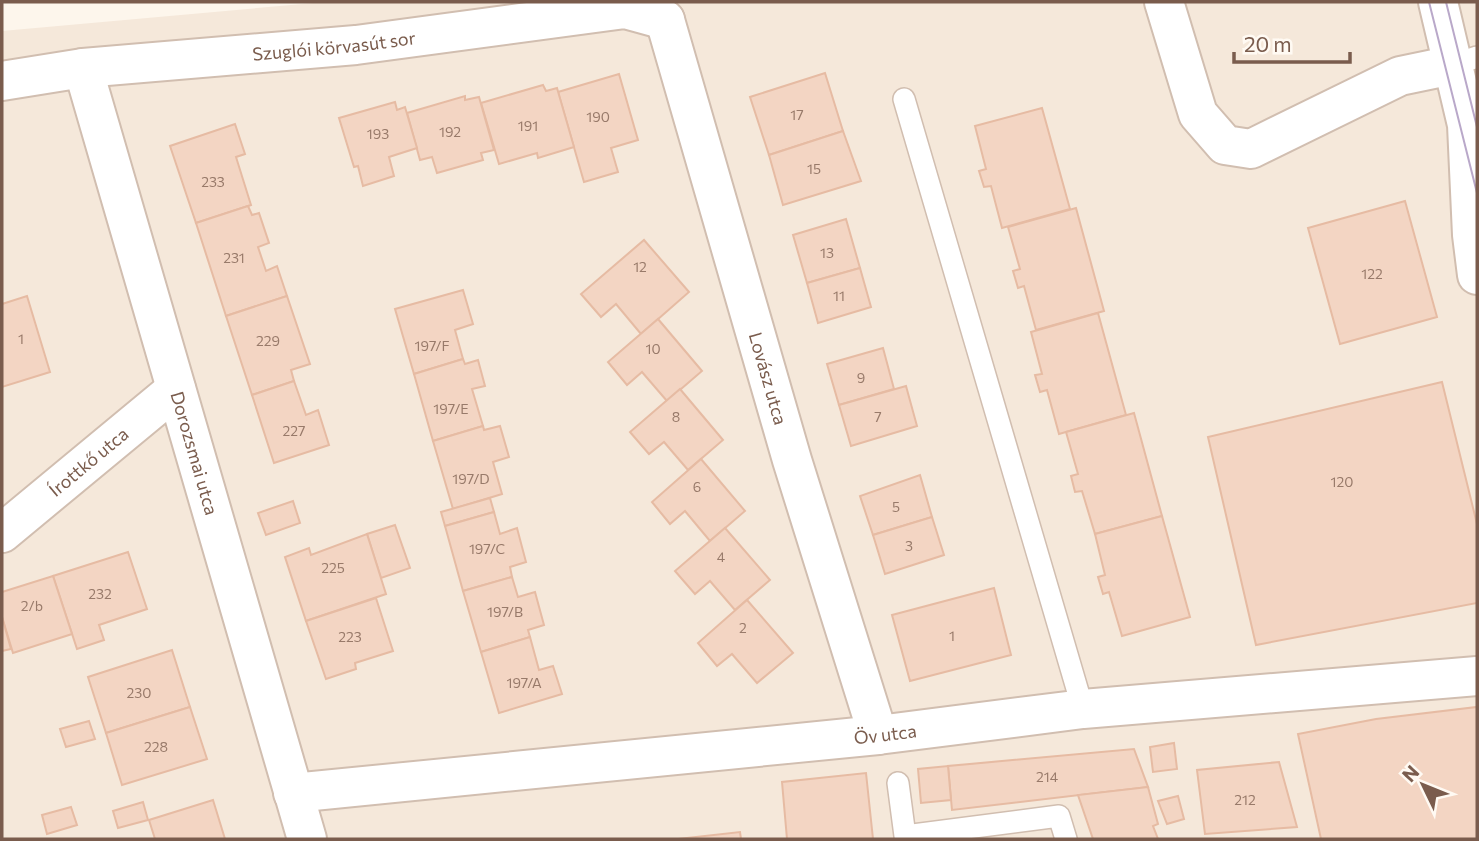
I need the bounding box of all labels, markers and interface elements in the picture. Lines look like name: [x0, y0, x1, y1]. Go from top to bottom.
scale bar: [1234, 21, 1350, 65]
street label: Szuglói körvasút sor: [252, 26, 417, 65]
text: 20 m: [1244, 31, 1292, 56]
house number: 17: [790, 106, 804, 123]
house number: 190: [586, 108, 610, 125]
house number: 191: [518, 117, 538, 134]
house number: 192: [439, 123, 461, 140]
house number: 193: [367, 125, 389, 142]
house number: 15: [807, 160, 821, 177]
house number: 233: [201, 173, 225, 190]
house number: 13: [820, 244, 834, 261]
house number: 231: [223, 249, 245, 266]
house number: 12: [633, 258, 647, 275]
house number: 122: [1361, 265, 1383, 282]
house number: 11: [833, 287, 845, 304]
street label: Lovász utca: [745, 329, 792, 427]
house number: 1: [18, 330, 24, 347]
house number: 229: [256, 332, 280, 349]
house number: 197/F: [414, 337, 450, 354]
house number: 10: [645, 340, 661, 357]
house number: 9: [857, 369, 865, 386]
street label: Dorozsmai utca: [167, 389, 223, 517]
house number: 197/E: [433, 400, 469, 417]
house number: 8: [672, 408, 680, 425]
house number: 7: [874, 408, 882, 425]
street label: Írottkő utca: [44, 422, 132, 501]
house number: 227: [283, 422, 305, 439]
house number: 197/D: [452, 470, 490, 487]
house number: 120: [1331, 473, 1353, 490]
house number: 6: [693, 478, 701, 495]
house number: 5: [892, 498, 900, 515]
house number: 3: [905, 537, 913, 554]
house number: 197/C: [469, 540, 505, 557]
house number: 4: [717, 548, 726, 565]
house number: 225: [321, 559, 345, 576]
house number: 232: [88, 585, 112, 602]
house number: 2/b: [21, 597, 43, 614]
house number: 197/B: [487, 603, 523, 620]
house number: 2: [739, 619, 747, 636]
house number: 1: [949, 627, 955, 644]
house number: 223: [338, 628, 362, 645]
house number: 197/A: [506, 674, 542, 691]
house number: 230: [127, 684, 151, 701]
street label: Öv utca: [853, 719, 918, 748]
house number: 228: [144, 738, 168, 755]
north arrow: [1388, 750, 1458, 820]
text: N: [1397, 760, 1423, 786]
house number: 214: [1036, 768, 1059, 785]
house number: 212: [1234, 791, 1256, 808]

